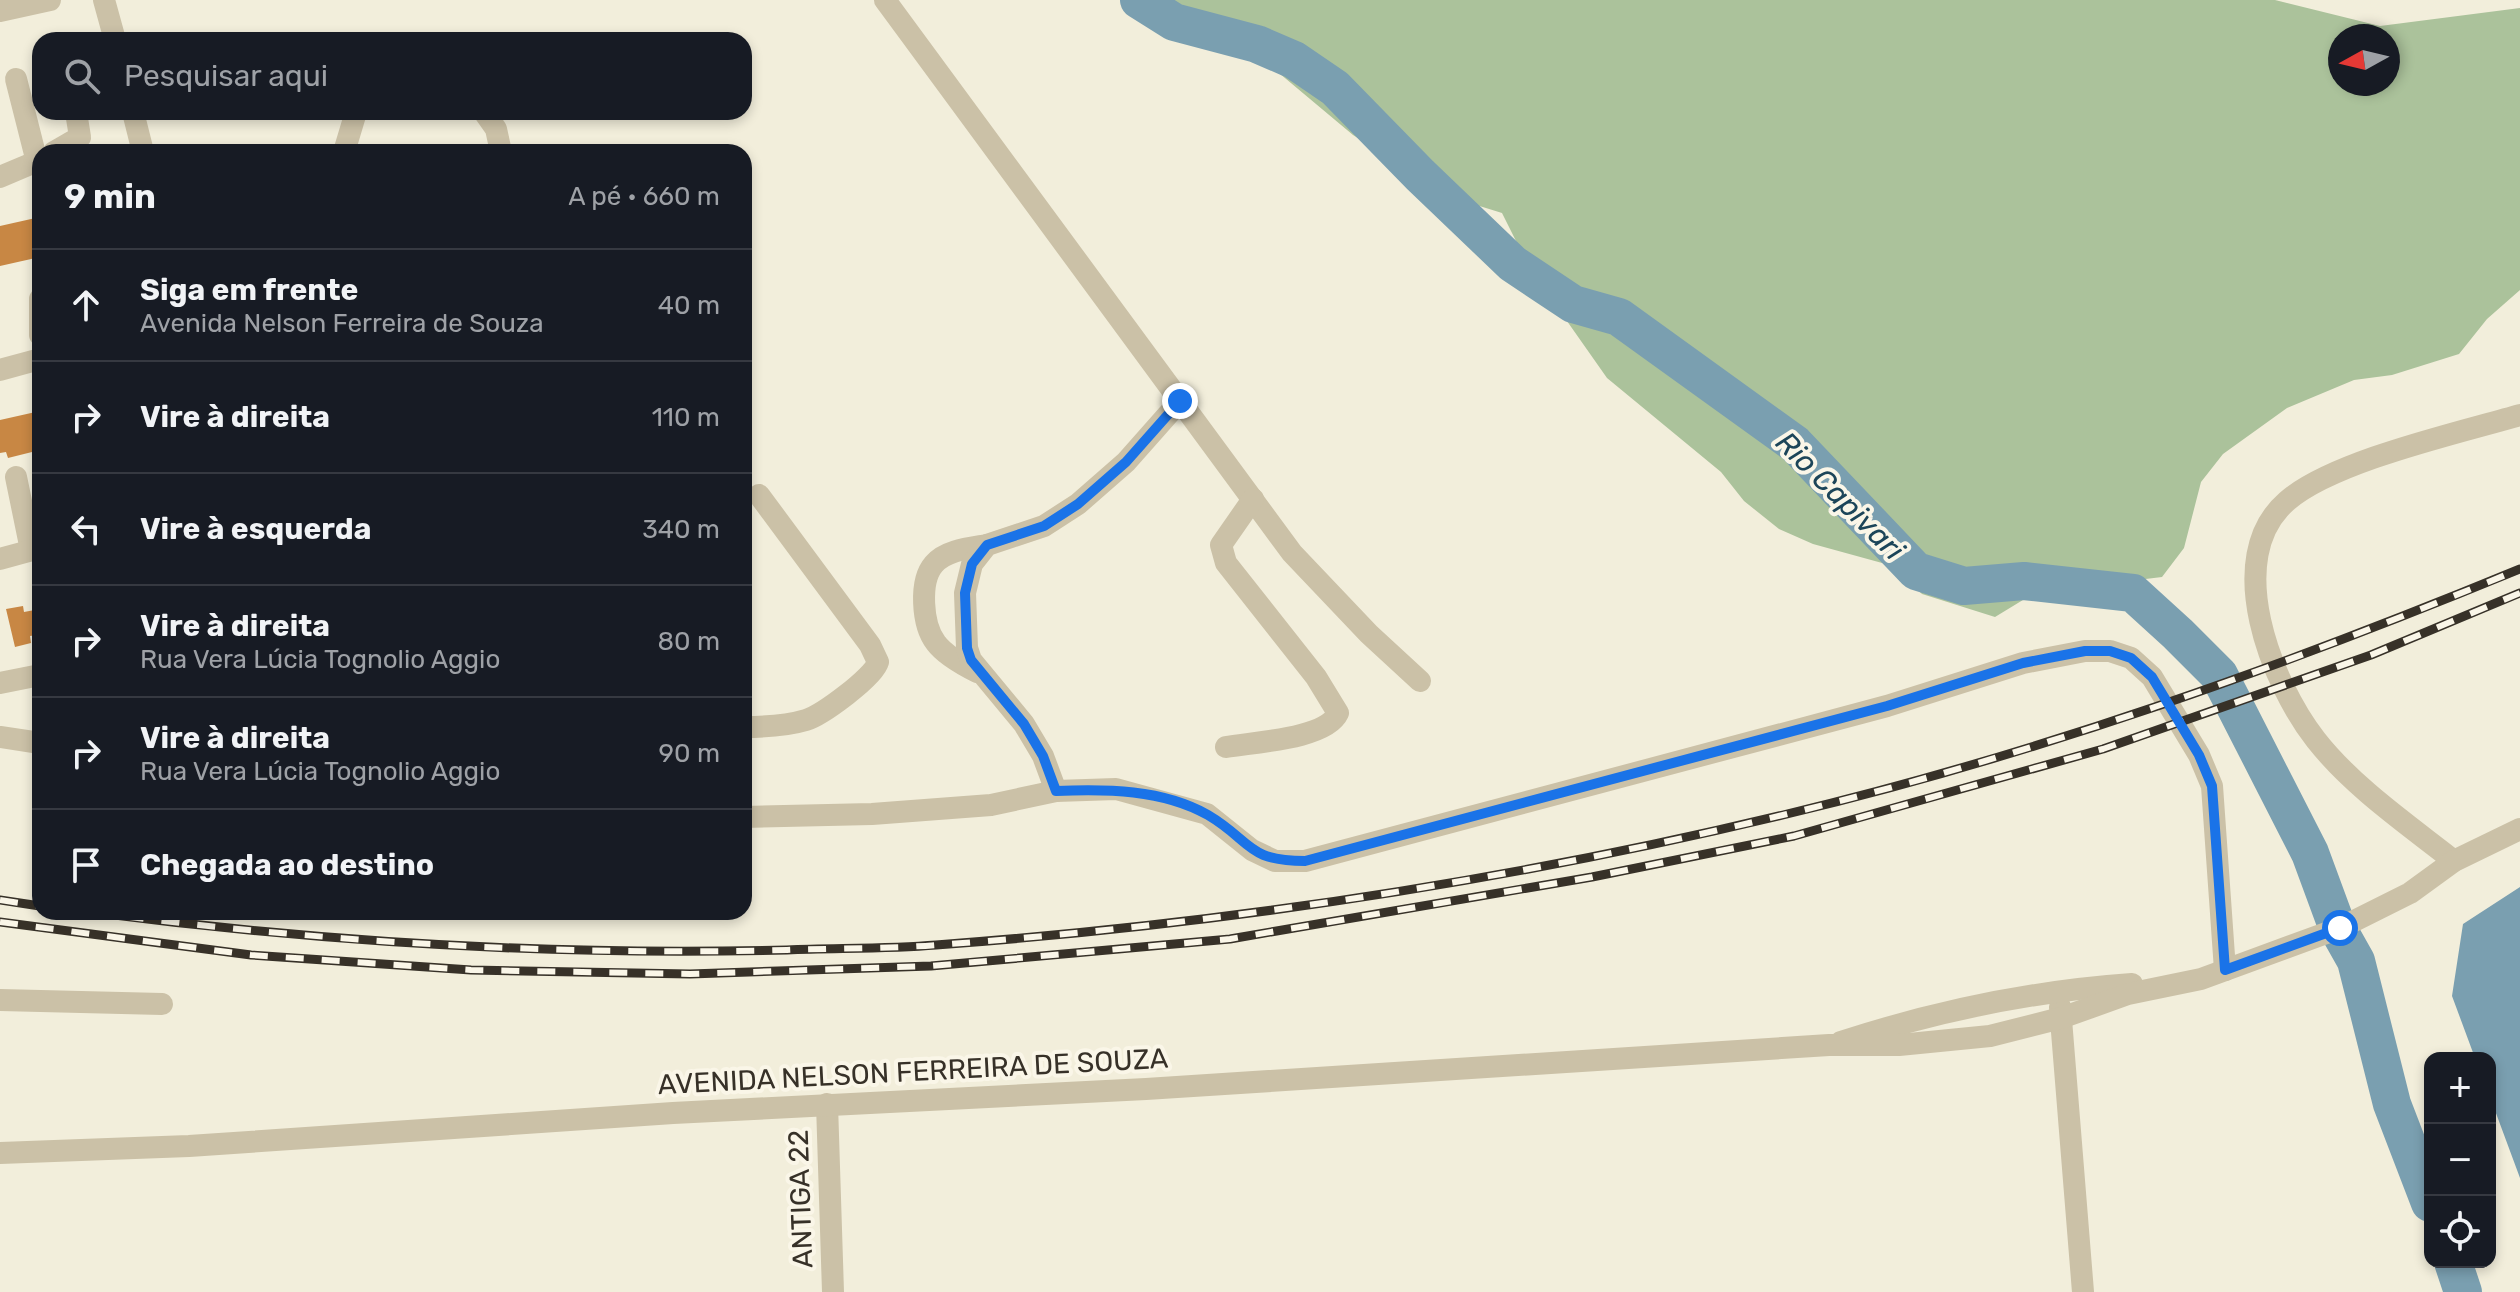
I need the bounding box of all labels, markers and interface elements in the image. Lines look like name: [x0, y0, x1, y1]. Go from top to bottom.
north arrow: [2328, 24, 2400, 96]
search box: [32, 32, 752, 120]
icon: search: [60, 54, 104, 98]
text: Pesquisar aqui: [124, 58, 328, 94]
text: 9 min: [64, 176, 156, 217]
text: A pé · 660 m: [568, 181, 720, 212]
text: Siga em frente: [140, 272, 358, 308]
icon: ahead: [64, 283, 108, 327]
text: 40 m: [658, 290, 720, 321]
text: Avenida Nelson Ferreira de Souza: [140, 308, 544, 339]
route end: [1162, 383, 1198, 419]
icon: right: [64, 395, 108, 439]
text: Vire à direita: [140, 399, 330, 435]
text: 110 m: [652, 402, 720, 433]
water label: Rio Capivari: [1768, 424, 1912, 568]
icon: left: [64, 507, 108, 551]
text: Vire à esquerda: [140, 511, 371, 547]
text: 340 m: [642, 514, 720, 545]
text: Vire à direita: [140, 608, 330, 644]
icon: right: [64, 619, 108, 663]
text: 80 m: [657, 626, 720, 657]
text: Rua Vera Lúcia Tognolio Aggio: [140, 644, 500, 675]
text: Vire à direita: [140, 720, 330, 756]
icon: right: [64, 731, 108, 775]
text: 90 m: [659, 738, 720, 769]
text: Rua Vera Lúcia Tognolio Aggio: [140, 756, 500, 787]
icon: arrive: [64, 843, 108, 887]
text: Chegada ao destino: [140, 847, 434, 883]
route start: [2322, 910, 2358, 946]
street label: AVENIDA NELSON FERREIRA DE SOUZA: [657, 1042, 1169, 1101]
map controls: [2424, 1052, 2496, 1268]
button: +: [2424, 1052, 2496, 1124]
button: −: [2424, 1124, 2496, 1196]
street label: ANTIGA 22: [782, 1129, 819, 1269]
button: locate: [2424, 1196, 2496, 1268]

